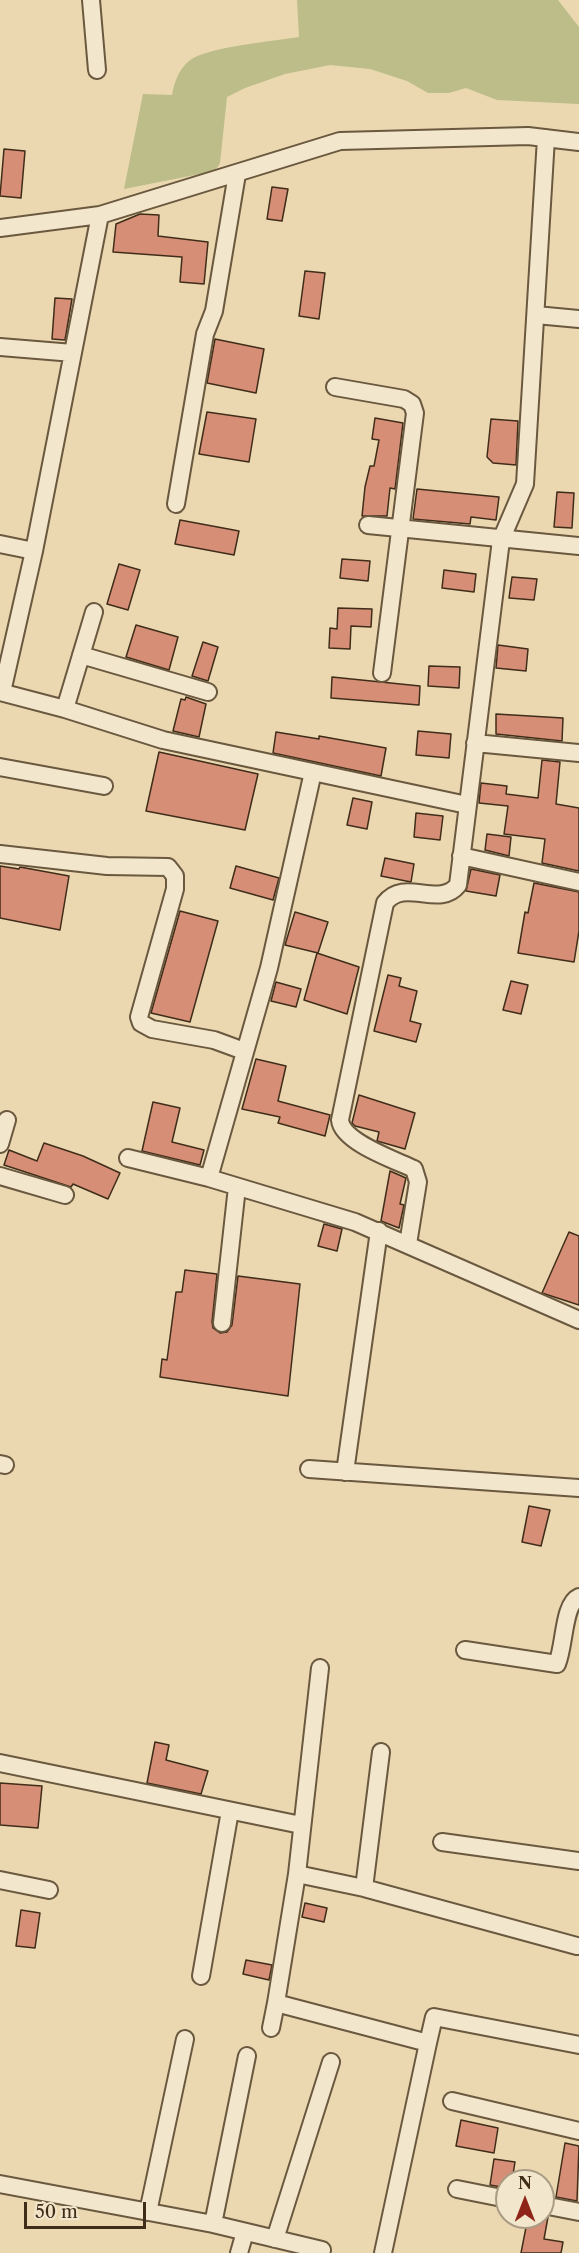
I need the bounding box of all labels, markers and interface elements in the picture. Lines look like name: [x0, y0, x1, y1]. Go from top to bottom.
north arrow: [495, 2169, 555, 2229]
text: N: [518, 2173, 532, 2193]
scale bar: [27, 2190, 148, 2228]
text: 50 m: [35, 2201, 78, 2223]

